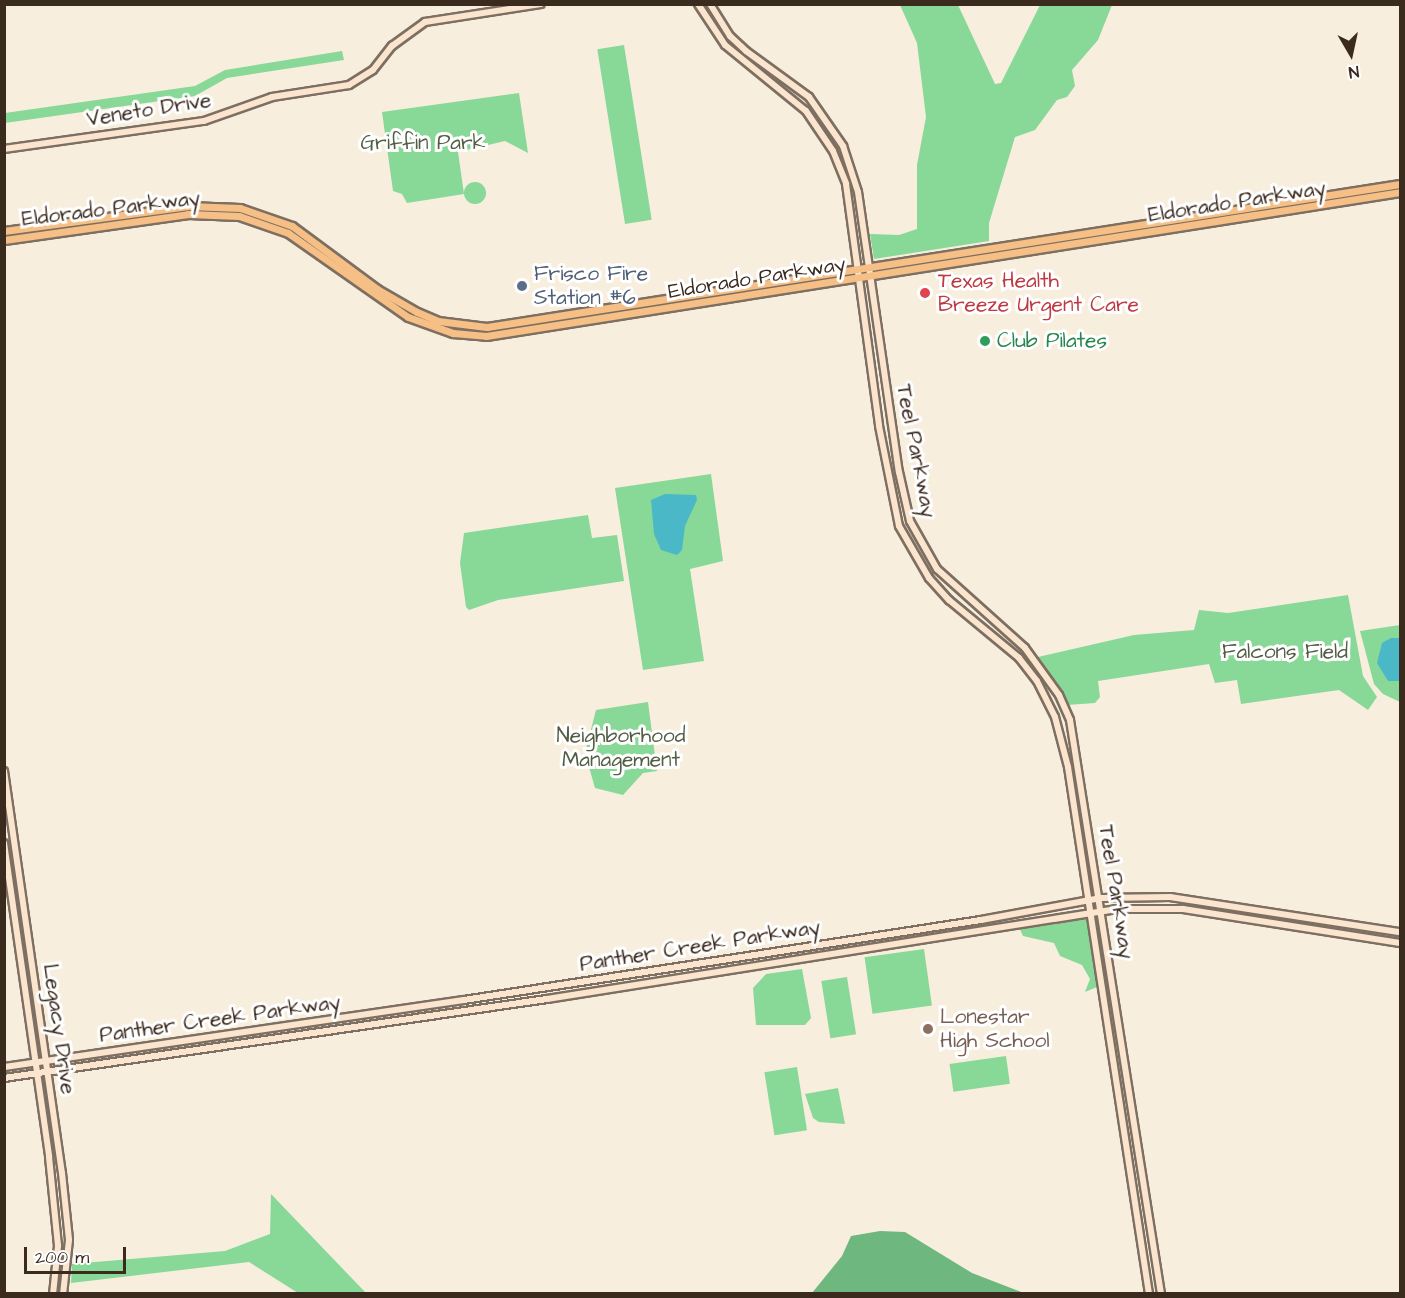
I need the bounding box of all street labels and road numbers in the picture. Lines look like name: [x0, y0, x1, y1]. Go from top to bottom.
street label: Veneto Drive: [85, 88, 213, 132]
street label: Eldorado Parkway: [1146, 176, 1328, 228]
street label: Eldorado Parkway: [20, 186, 202, 232]
street label: Eldorado Parkway: [666, 252, 848, 304]
street label: Teel Parkway: [891, 382, 941, 520]
street label: Teel Parkway: [1093, 823, 1139, 961]
street label: Panther Creek Parkway: [578, 915, 822, 977]
street label: Legacy Drive: [37, 962, 81, 1096]
street label: Panther Creek Parkway: [98, 990, 342, 1048]

